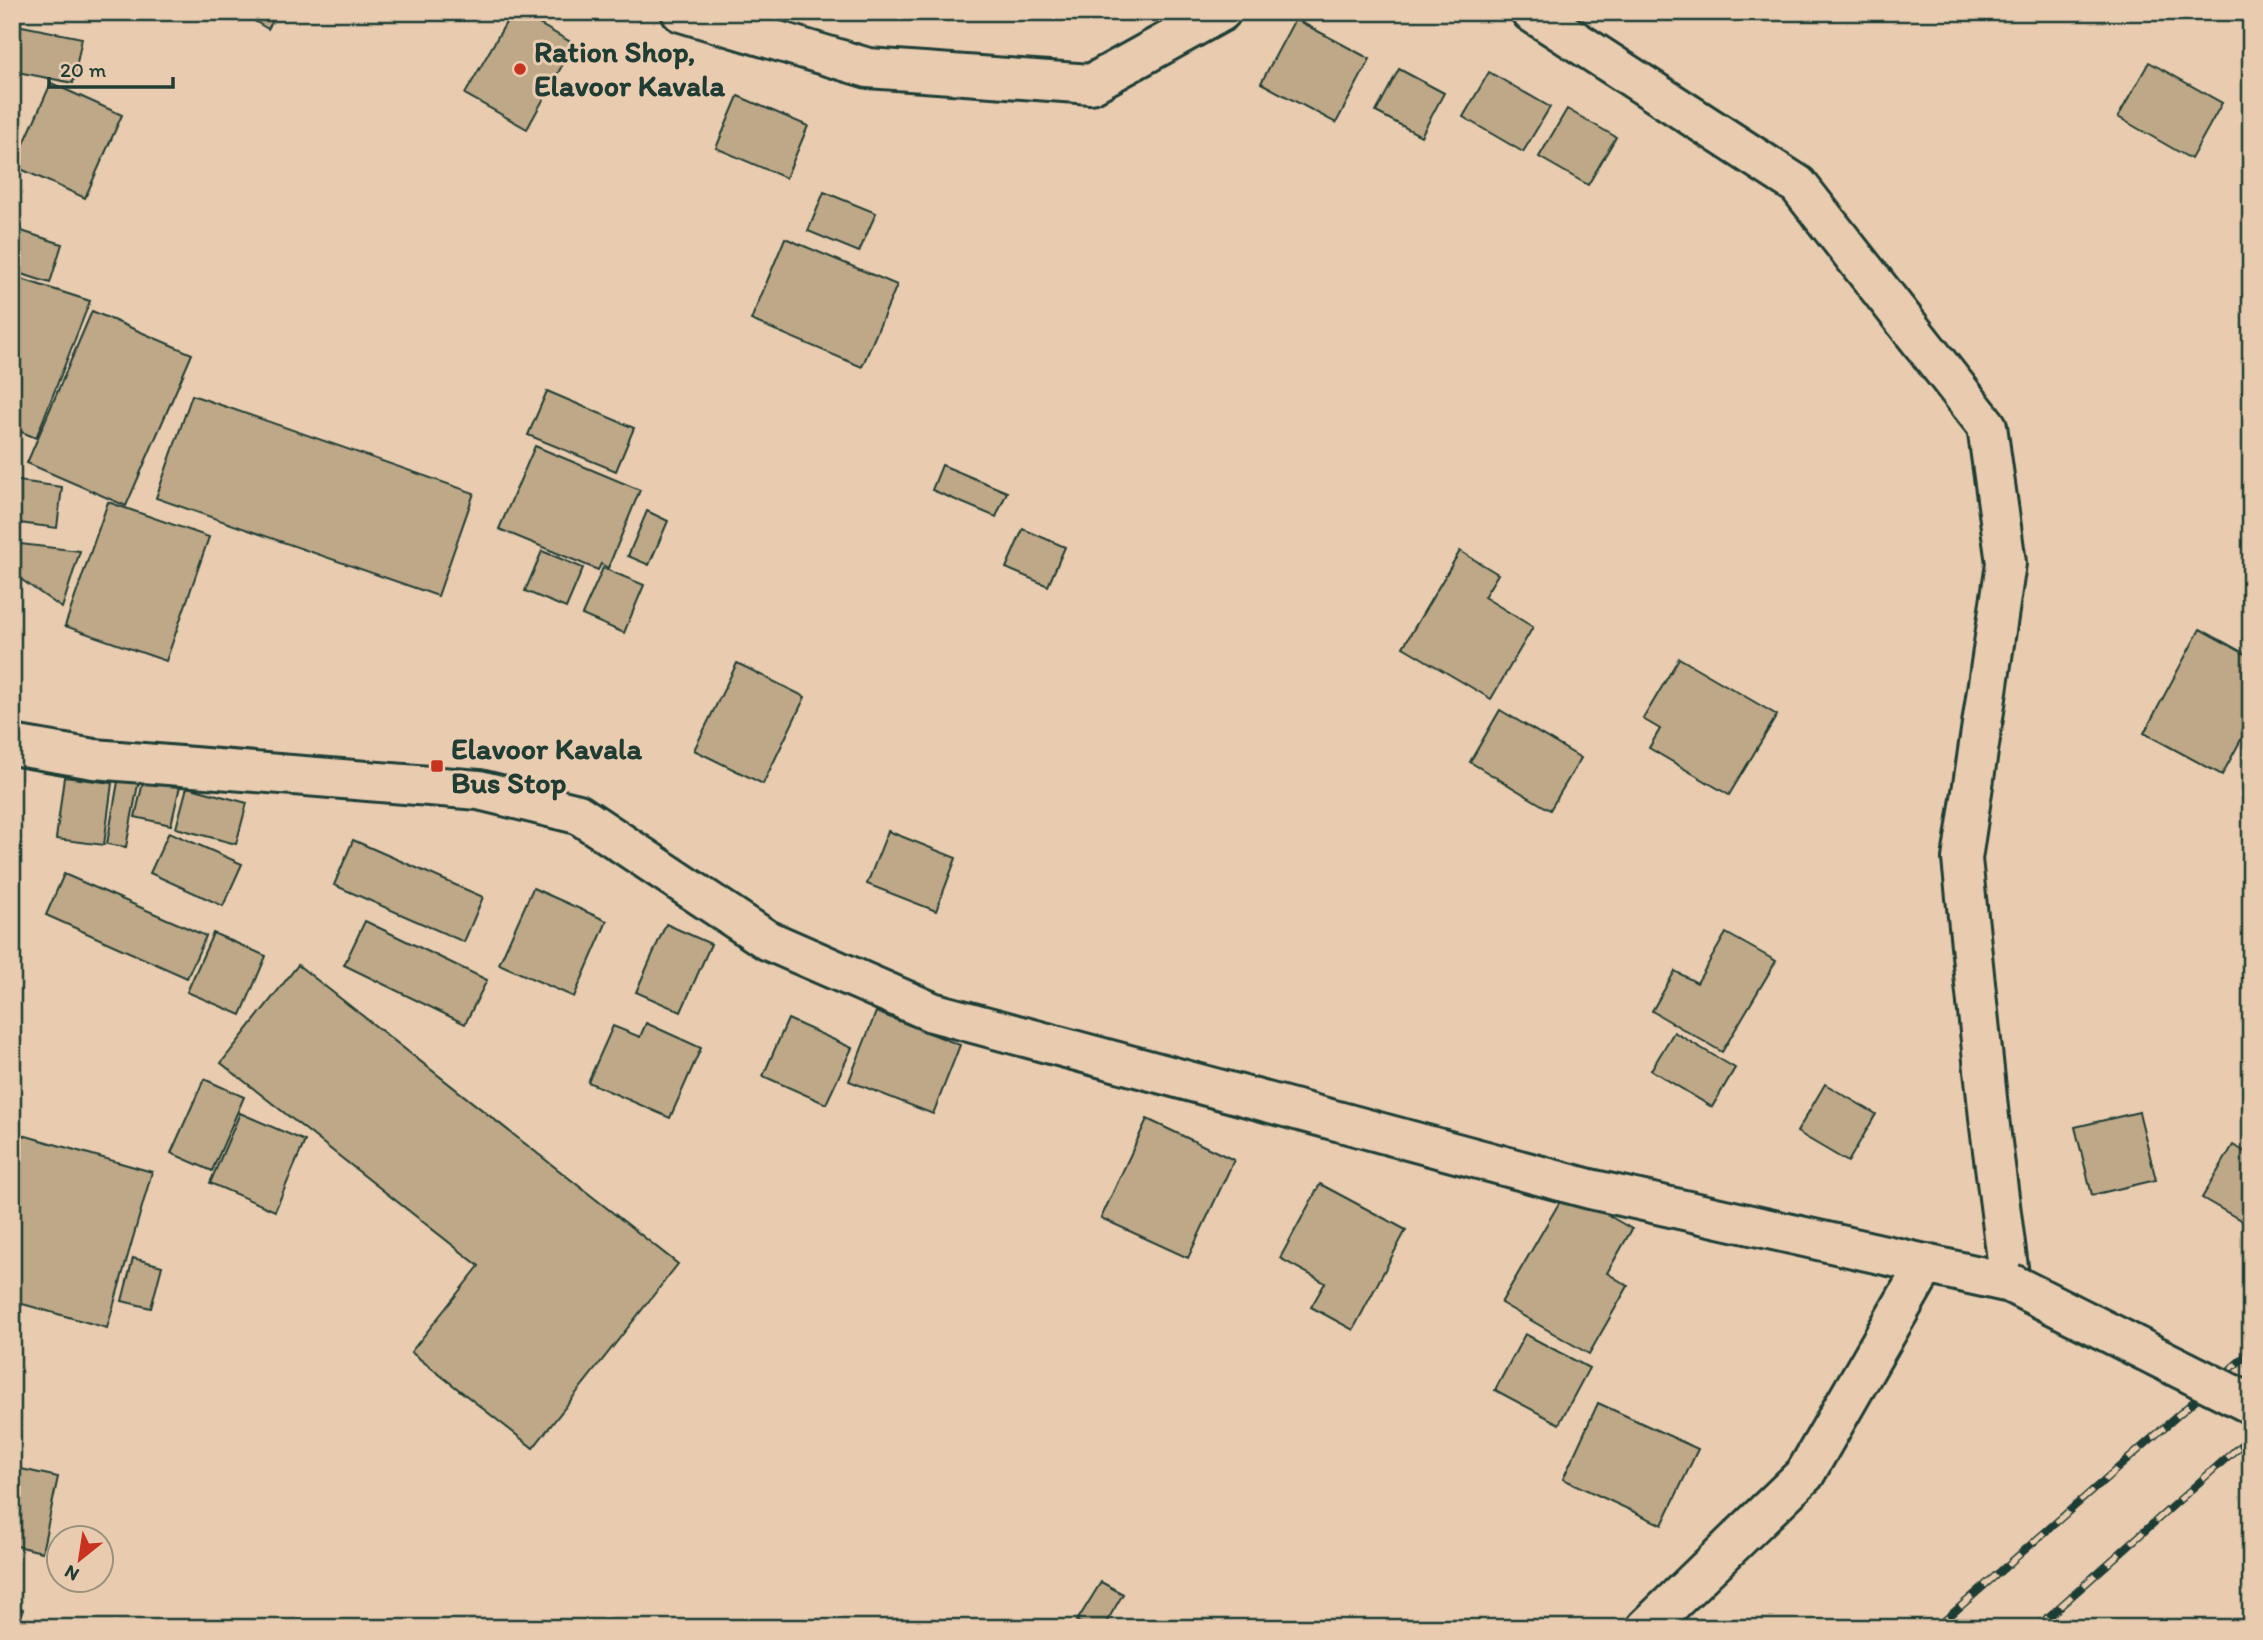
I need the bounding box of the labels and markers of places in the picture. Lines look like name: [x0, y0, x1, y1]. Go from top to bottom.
place label: Ration Shop, Elavoor Kavala: [534, 33, 725, 104]
marker: Ration Shop, Elavoor Kavala: [512, 61, 528, 77]
place label: Elavoor Kavala Bus Stop: [451, 730, 642, 801]
marker: Elavoor Kavala Bus Stop: [429, 758, 445, 774]

